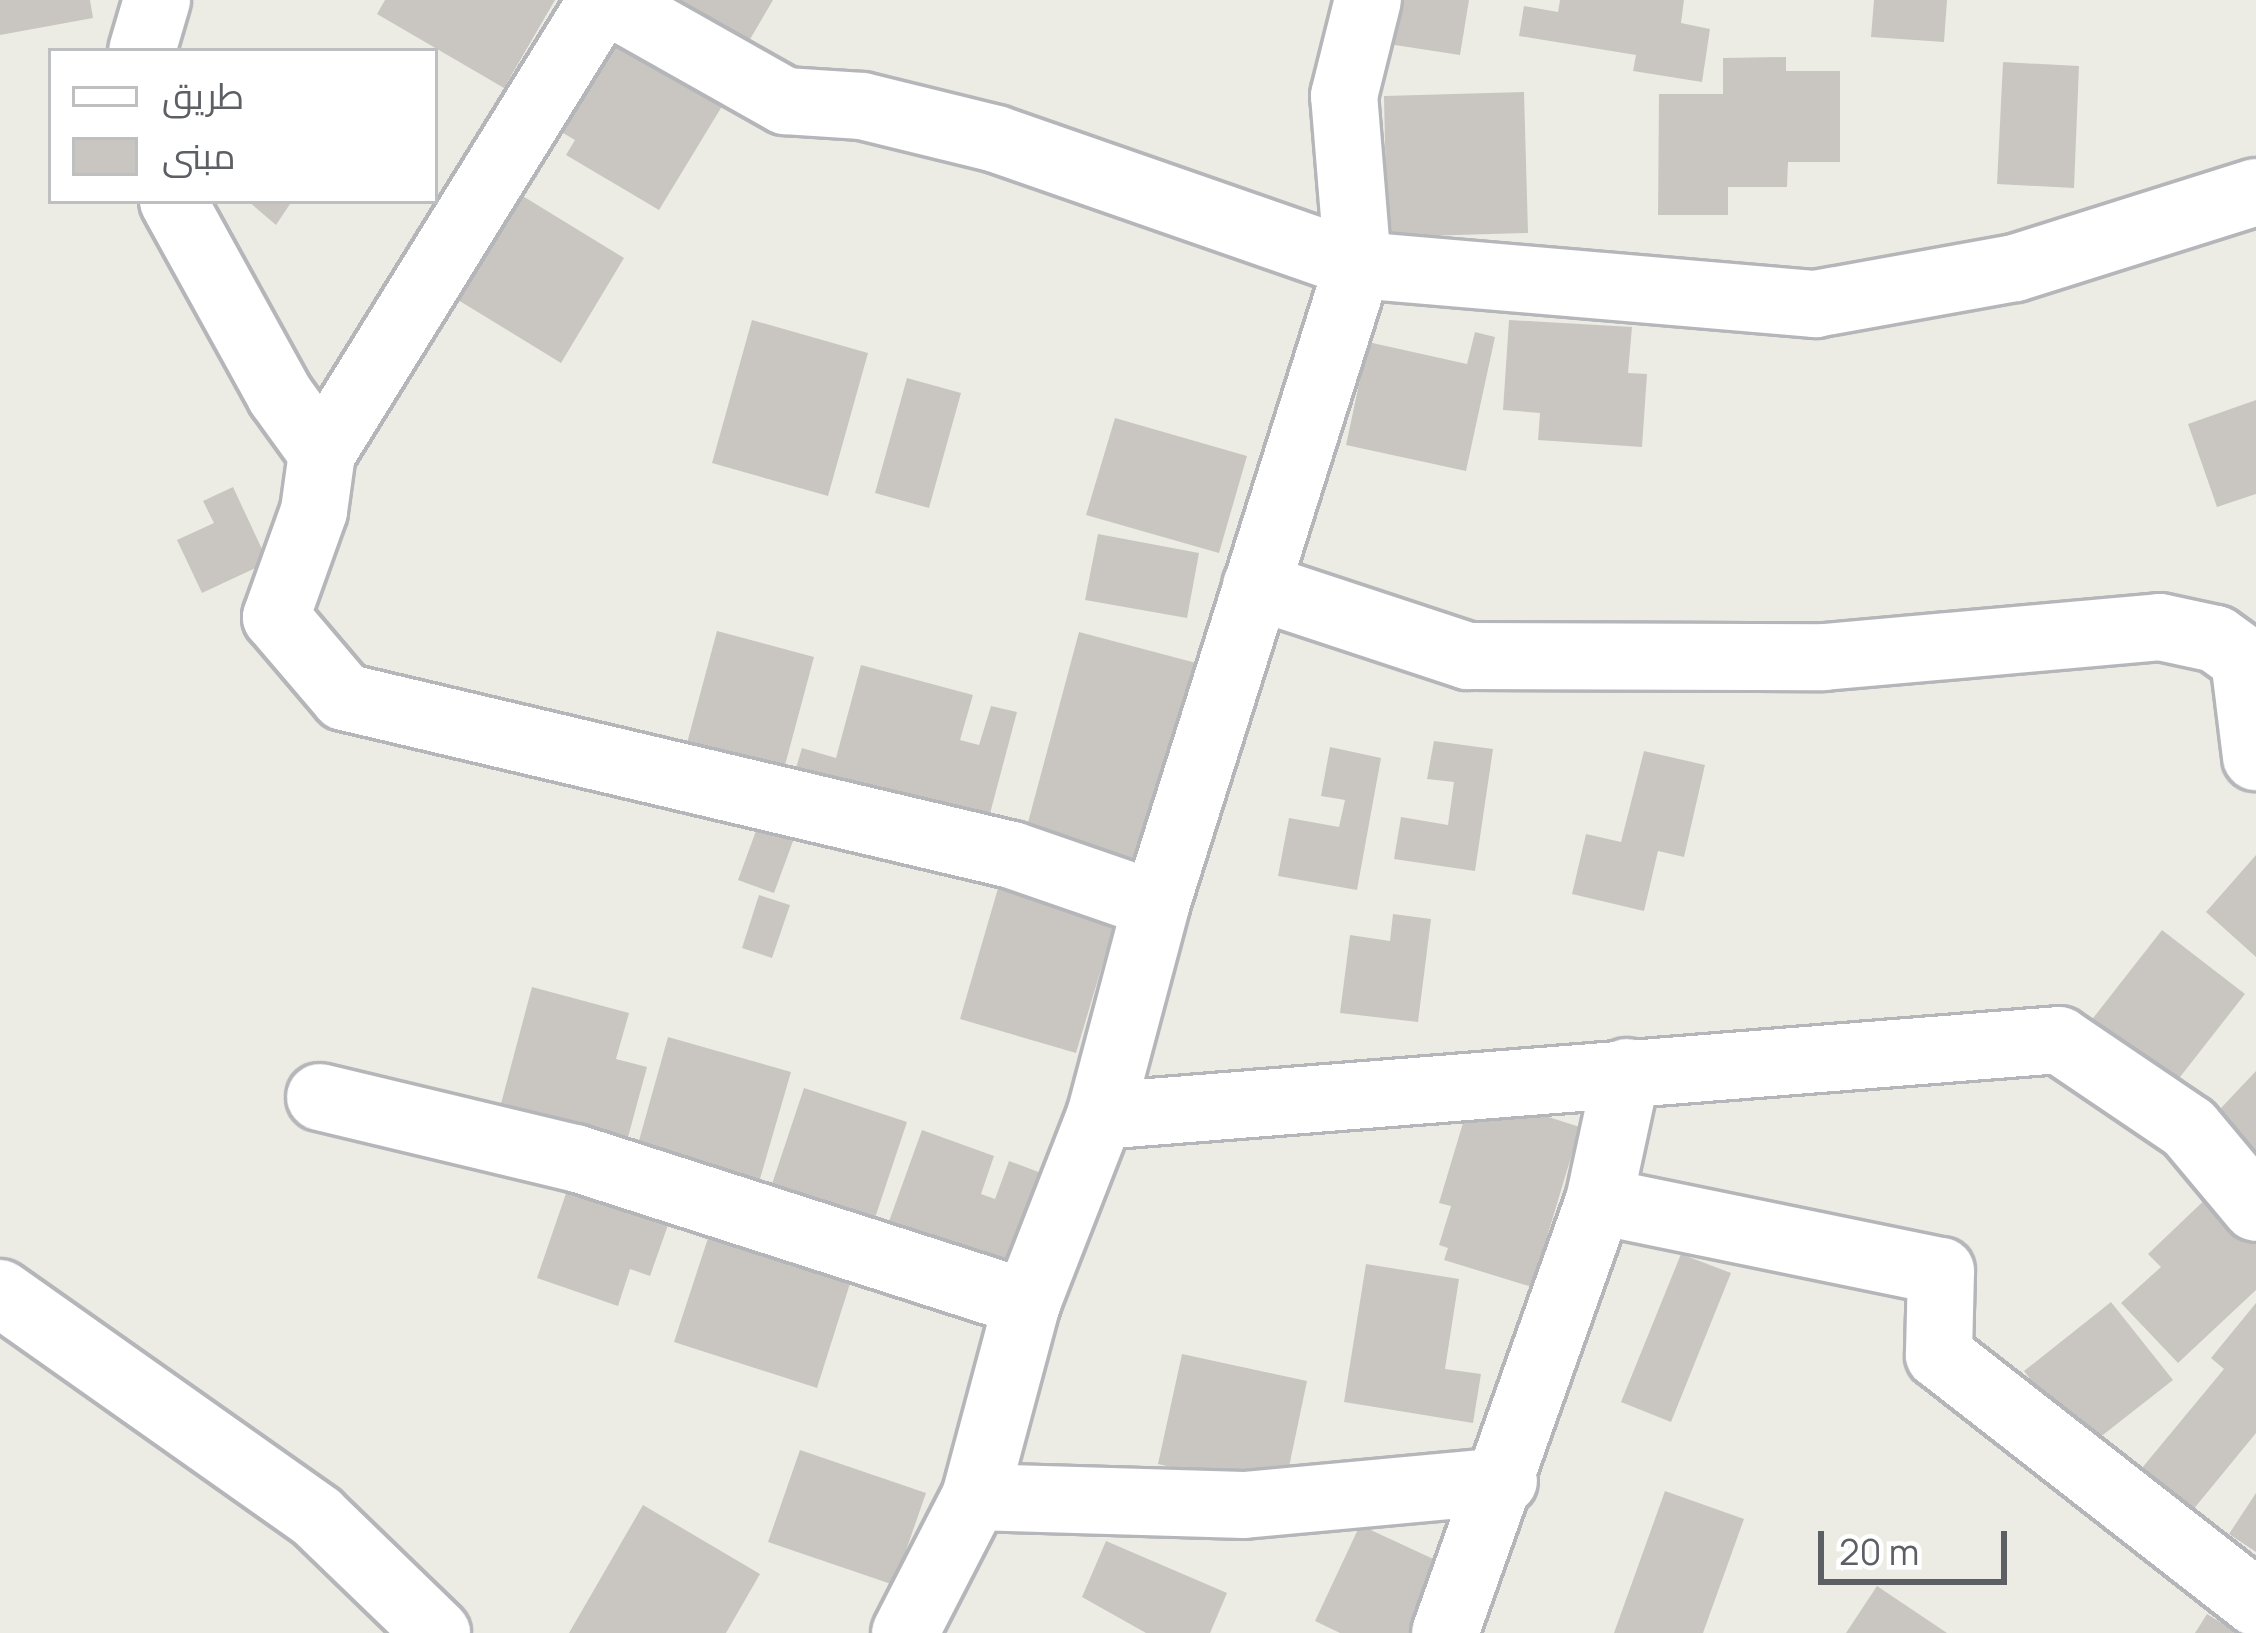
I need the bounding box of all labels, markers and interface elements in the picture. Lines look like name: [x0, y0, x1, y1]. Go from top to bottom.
legend: [48, 48, 438, 204]
text: طريق: [162, 71, 244, 120]
text: مبنى: [162, 131, 236, 180]
scale bar: [1824, 1507, 2013, 1581]
text: 20 m: [1839, 1527, 1919, 1576]

